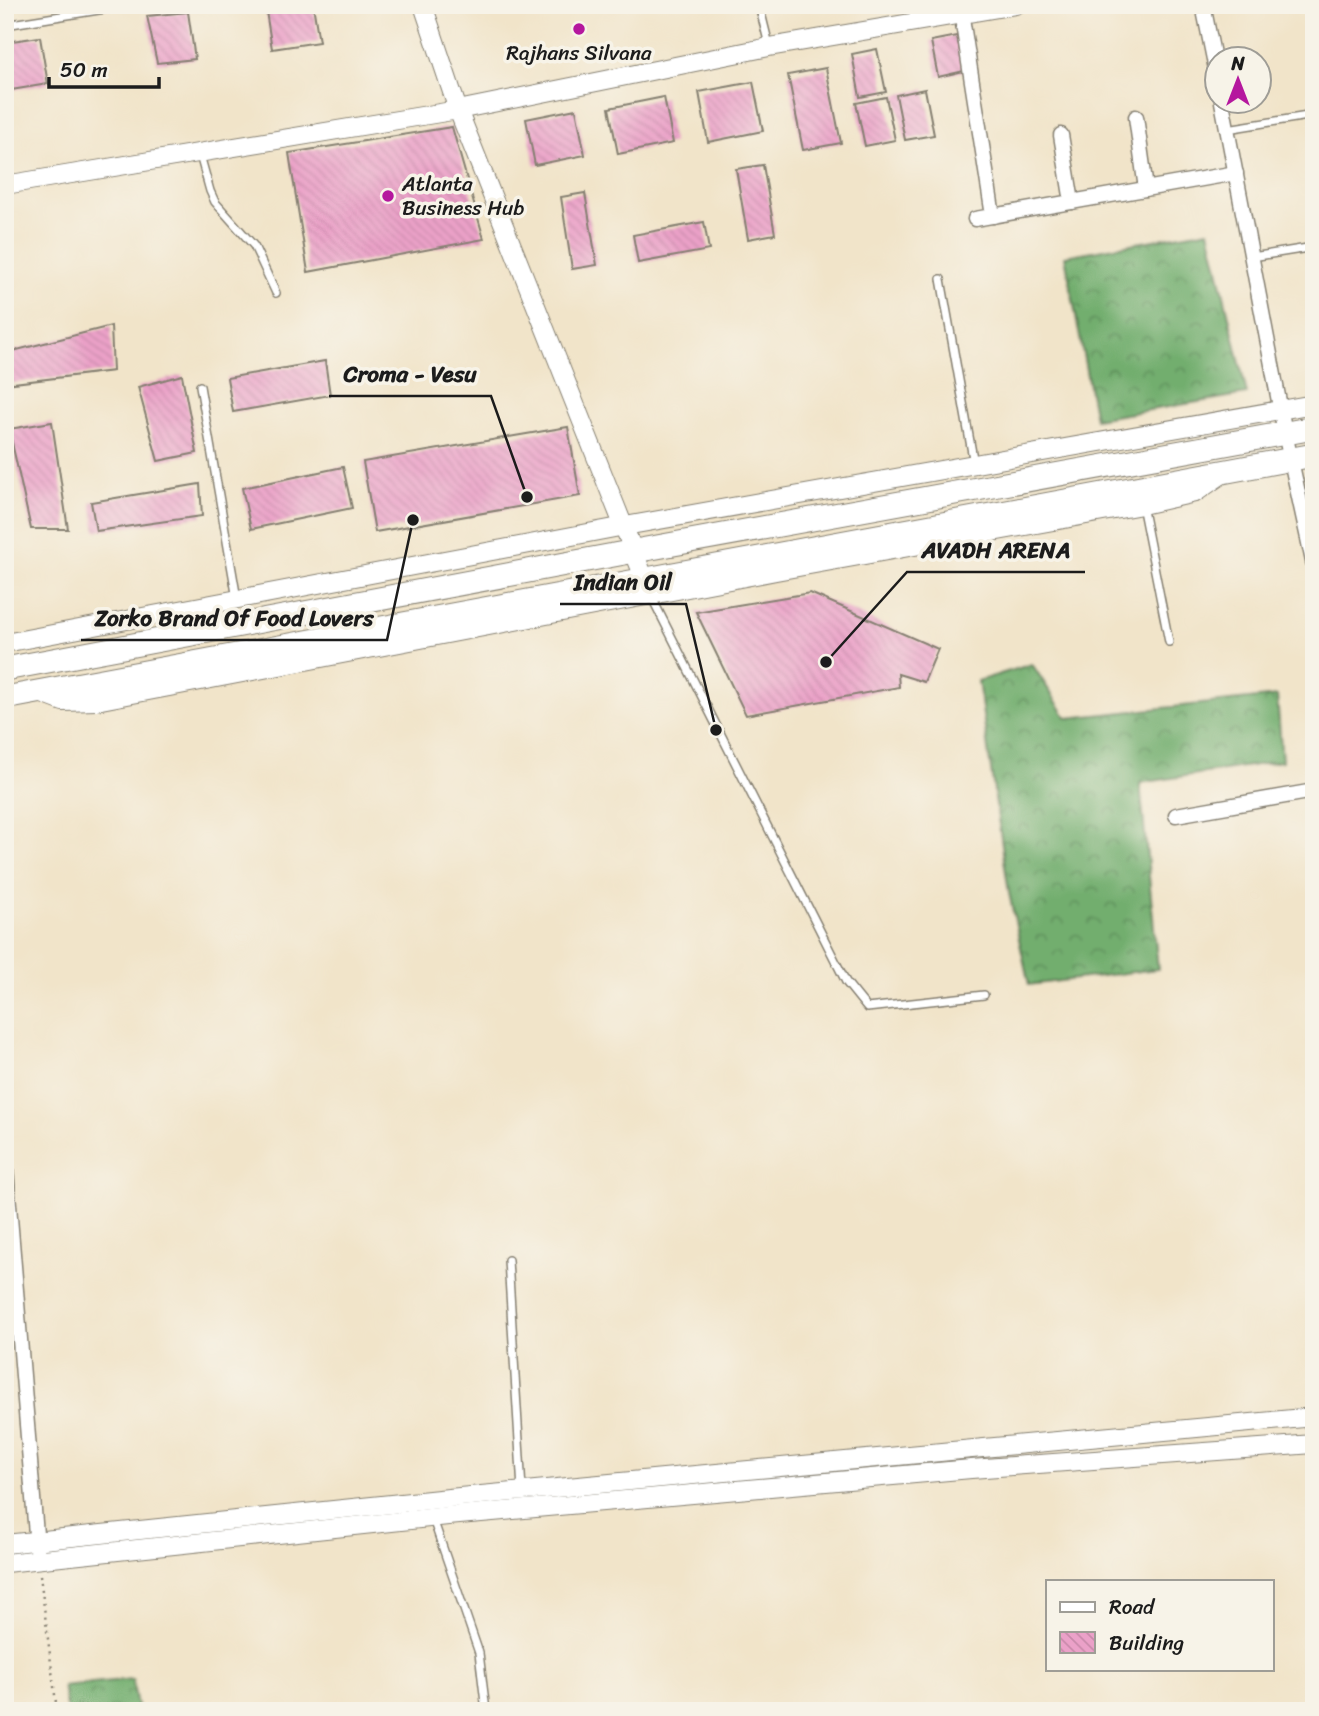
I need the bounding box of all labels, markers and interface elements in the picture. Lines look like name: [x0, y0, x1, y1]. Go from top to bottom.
marker: Rajhans Silvana: [571, 21, 587, 37]
place label: Rajhans Silvana: [506, 34, 652, 72]
scale bar: [49, 46, 159, 90]
north arrow: [1204, 46, 1274, 116]
text: N: [1230, 47, 1245, 80]
text: 50 m: [60, 51, 108, 89]
place label: Atlanta Business Hub: [401, 165, 524, 227]
marker: Atlanta Business Hub: [380, 188, 396, 204]
callout: Croma - Vesu: [329, 352, 491, 396]
text: Croma - Vesu: [342, 354, 477, 395]
callout: AVADH ARENA: [907, 528, 1085, 572]
text: AVADH ARENA: [920, 530, 1071, 571]
callout: Indian Oil: [560, 560, 686, 604]
text: Indian Oil: [573, 562, 673, 603]
callout: Zorko Brand Of Food Lovers: [81, 596, 387, 640]
text: Zorko Brand Of Food Lovers: [93, 598, 375, 639]
legend: [1046, 1580, 1274, 1670]
text: Road: [1109, 1588, 1156, 1626]
text: Building: [1109, 1624, 1185, 1662]

